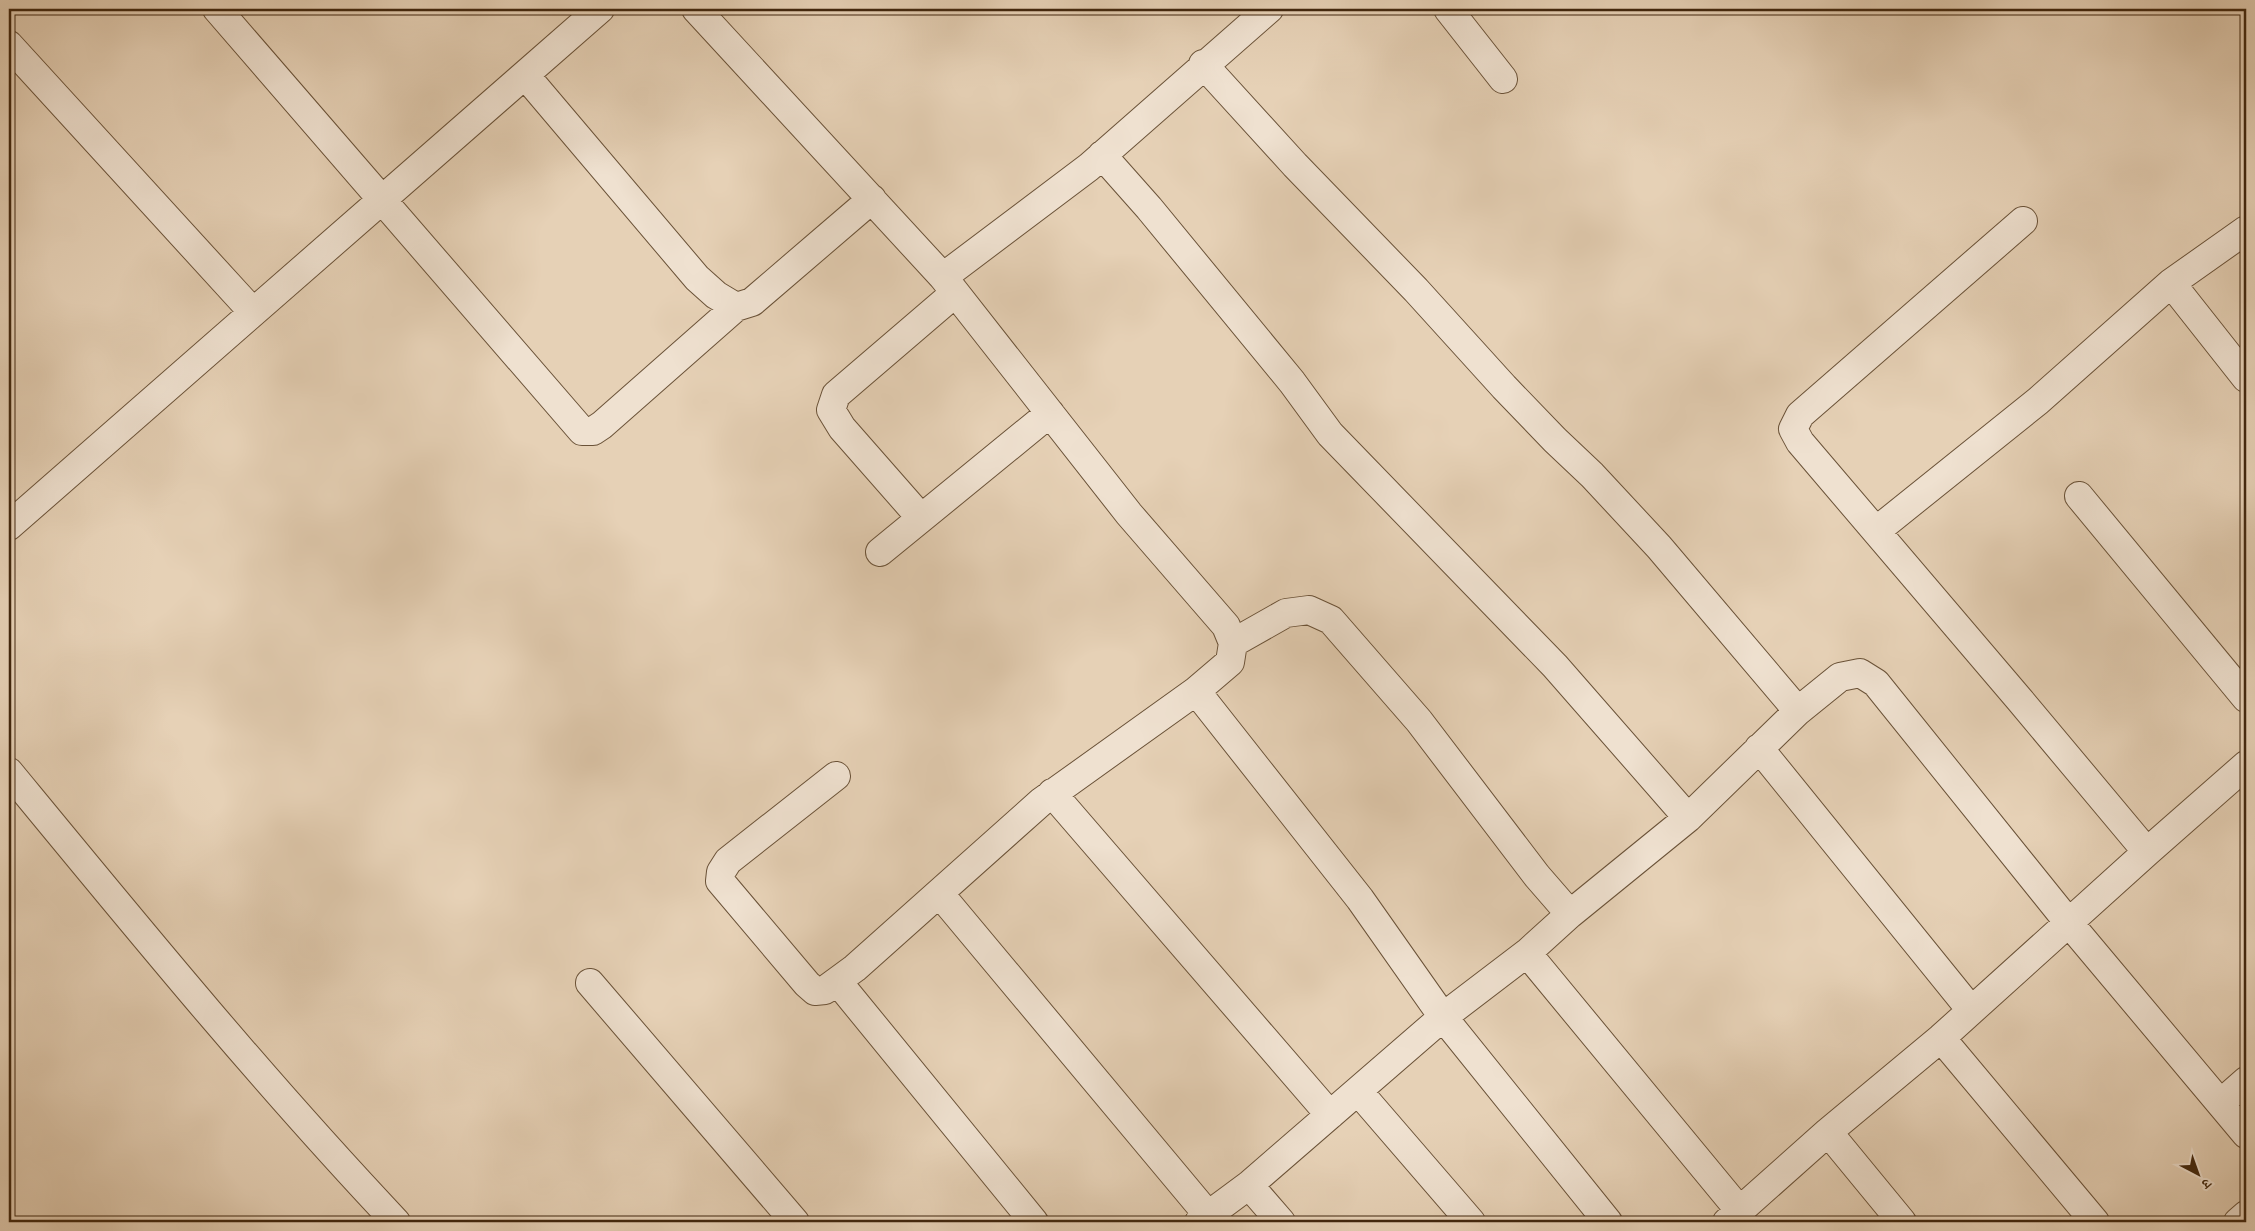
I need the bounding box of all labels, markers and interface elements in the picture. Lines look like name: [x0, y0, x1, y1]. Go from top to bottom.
north arrow: [2172, 1148, 2222, 1198]
text: उ: [2197, 1173, 2215, 1193]

